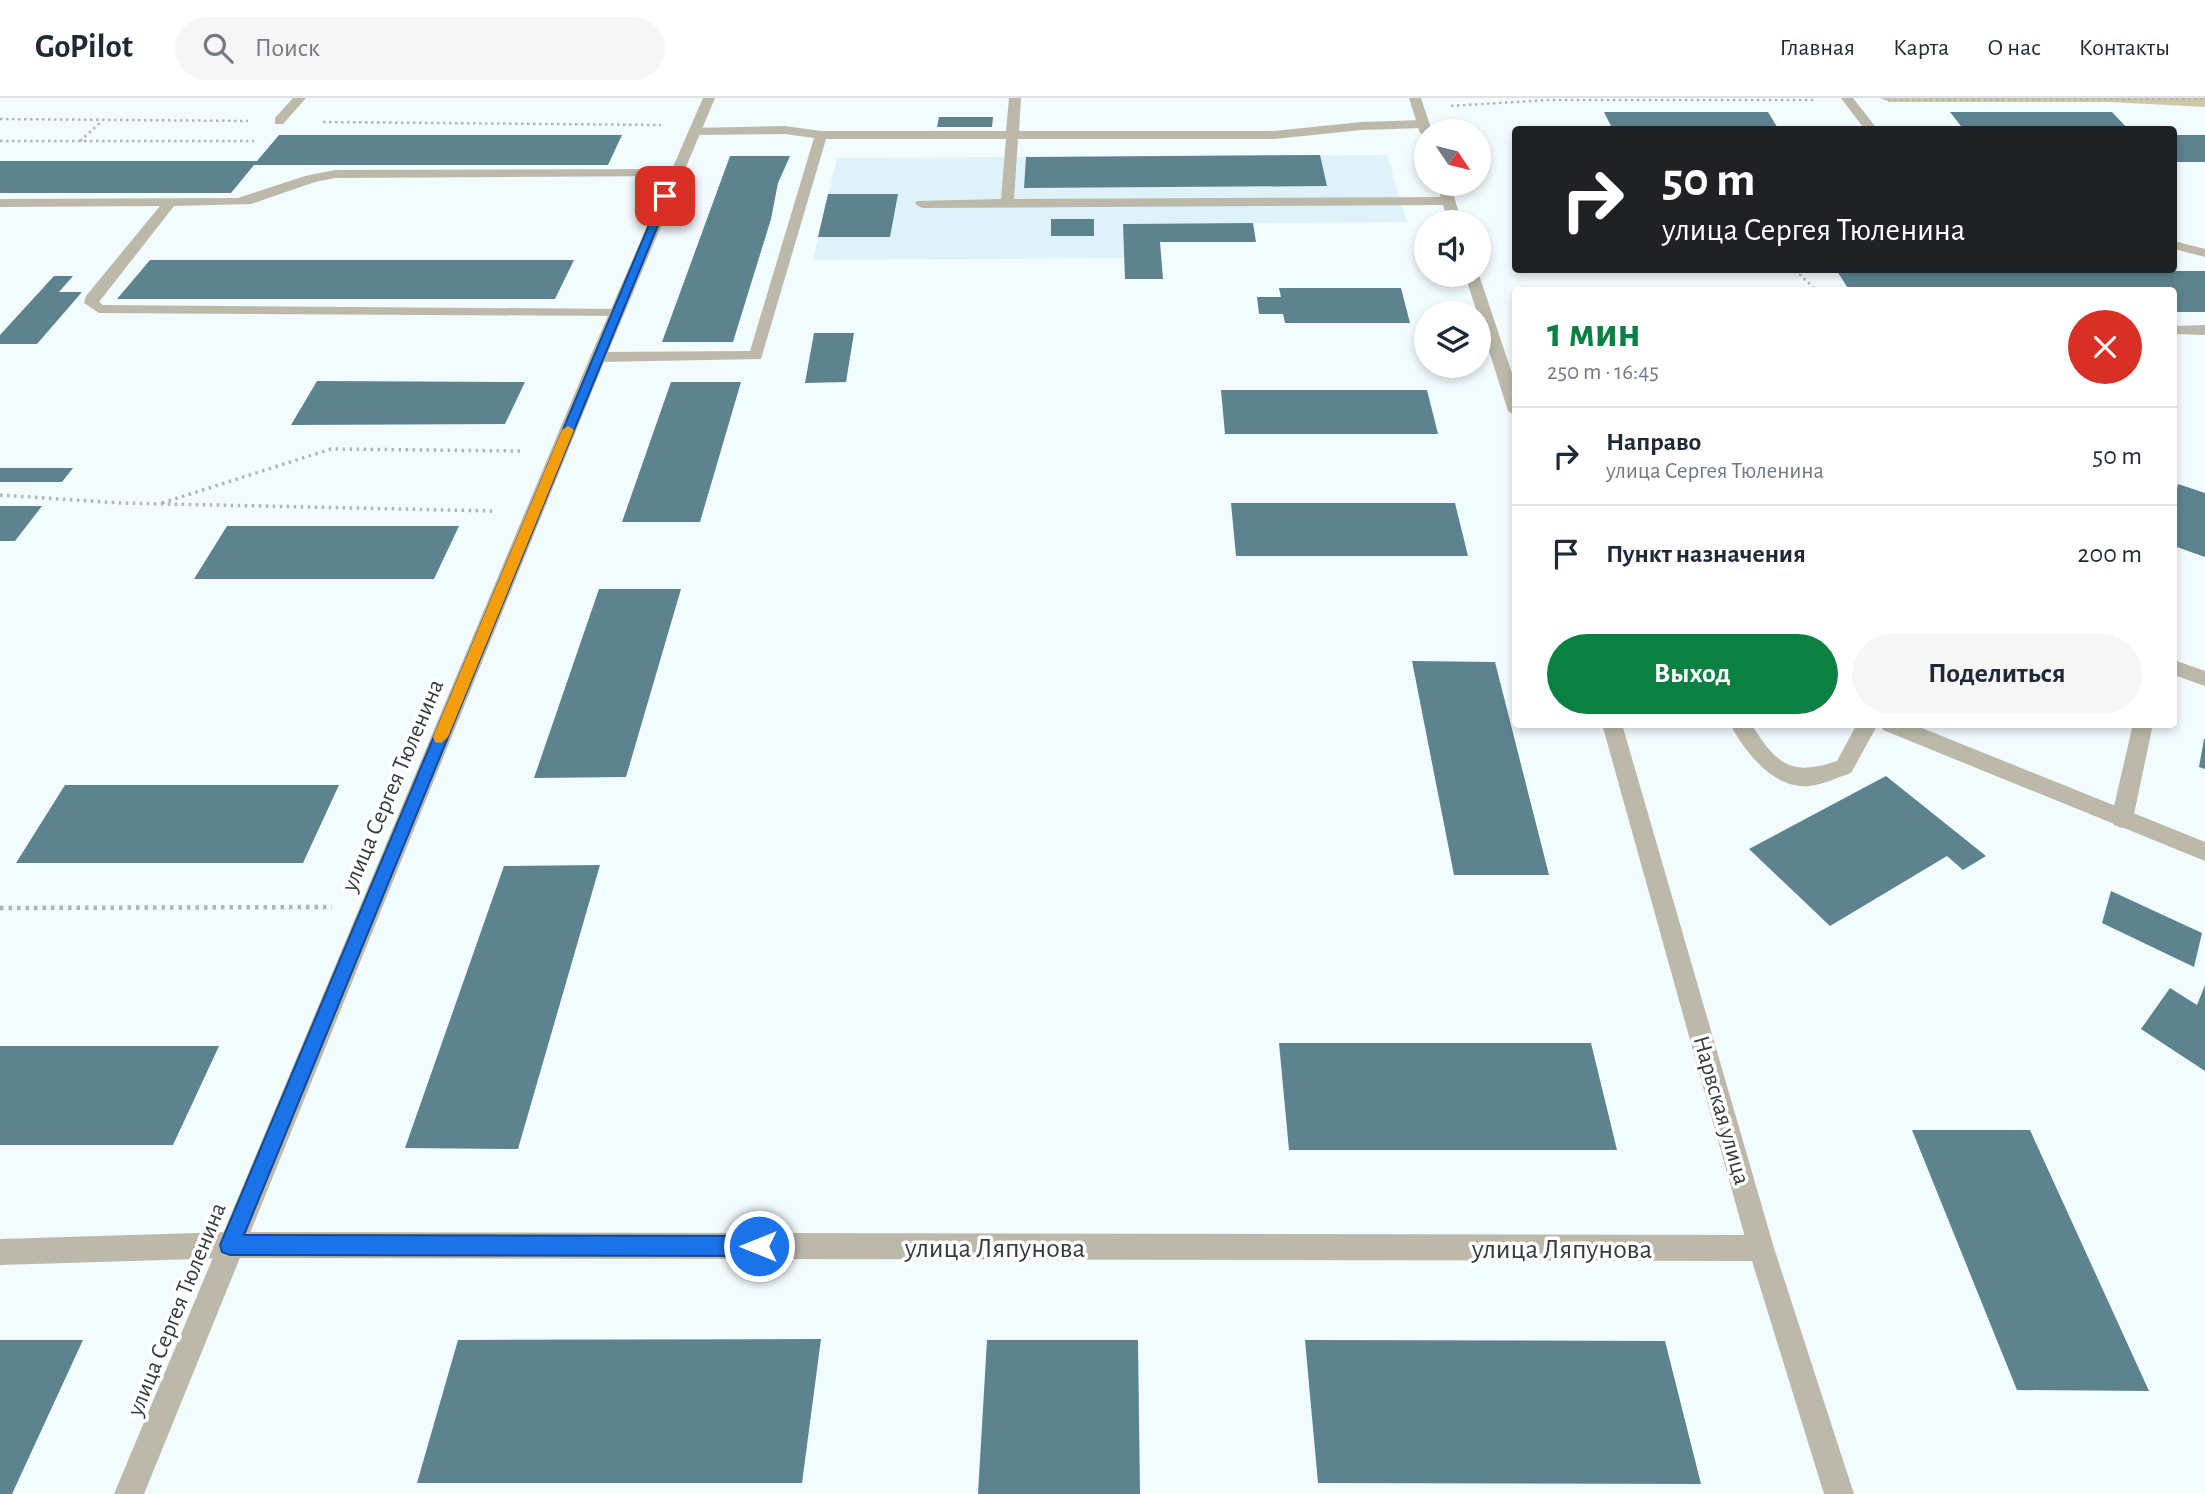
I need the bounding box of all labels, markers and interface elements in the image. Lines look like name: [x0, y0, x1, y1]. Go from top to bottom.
search box: [175, 17, 665, 80]
icon: search: [199, 29, 237, 67]
text: GoPilot: [35, 31, 133, 64]
text: Поиск: [255, 35, 320, 61]
text: Главная: [1780, 36, 1855, 60]
text: Карта: [1893, 36, 1949, 60]
text: О нас: [1987, 36, 2041, 60]
text: Контакты: [2079, 36, 2170, 60]
north arrow: [1414, 119, 1491, 196]
map controls: [1414, 119, 1491, 378]
icon: right: [1547, 154, 1638, 245]
text: 50 m: [1662, 156, 1756, 205]
pin: [635, 166, 695, 226]
icon: arrive: [646, 177, 684, 215]
button: sound: [1414, 210, 1491, 287]
text: улица Сергея Тюленина: [1662, 214, 1965, 246]
button: layers: [1414, 301, 1491, 378]
button: close: [2068, 310, 2142, 384]
text: 1 мин: [1547, 312, 1641, 354]
text: 250 m · 16:45: [1547, 361, 1659, 384]
text: Направо: [1606, 429, 1701, 455]
icon: right: [1547, 437, 1585, 475]
text: 50 m: [2092, 443, 2142, 469]
text: улица Сергея Тюленина: [1606, 460, 1824, 483]
icon: arrive: [1547, 535, 1585, 573]
text: Пункт назначения: [1606, 541, 1806, 567]
text: 200 m: [2078, 541, 2142, 567]
button: Выход: [1547, 634, 1838, 714]
button: Поделиться: [1852, 634, 2142, 714]
street label: улица Сергея Тюленина: [337, 676, 448, 896]
street label: Нарвская улица: [1688, 1033, 1754, 1187]
street label: улица Сергея Тюленина: [123, 1199, 231, 1420]
position arrow: [722, 1209, 796, 1283]
street label: улица Ляпунова: [904, 1235, 1086, 1263]
street label: улица Ляпунова: [1471, 1236, 1653, 1264]

